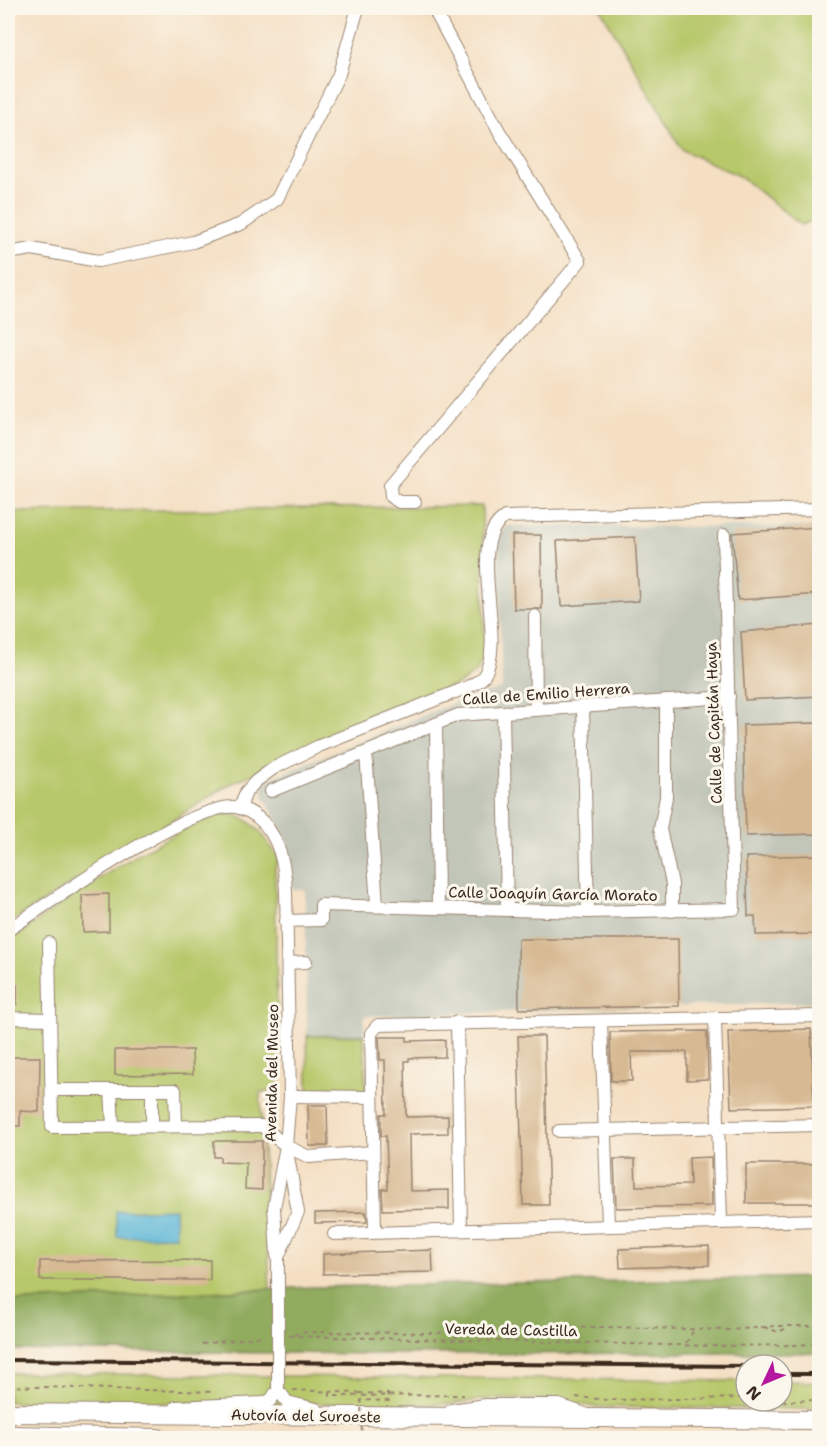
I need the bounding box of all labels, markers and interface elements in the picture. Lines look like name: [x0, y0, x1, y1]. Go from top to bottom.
street label: Calle de Capitán Haya: [701, 641, 727, 804]
street label: Calle de Emilio Herrera: [462, 678, 631, 710]
street label: Calle Joaquín García Morato: [448, 882, 658, 906]
street label: Avenida del Museo: [261, 1004, 283, 1142]
street label: Vereda de Castilla: [444, 1319, 578, 1341]
north arrow: [734, 1353, 794, 1413]
text: N: [742, 1381, 766, 1405]
street label: Autovía del Suroeste: [231, 1405, 381, 1427]

